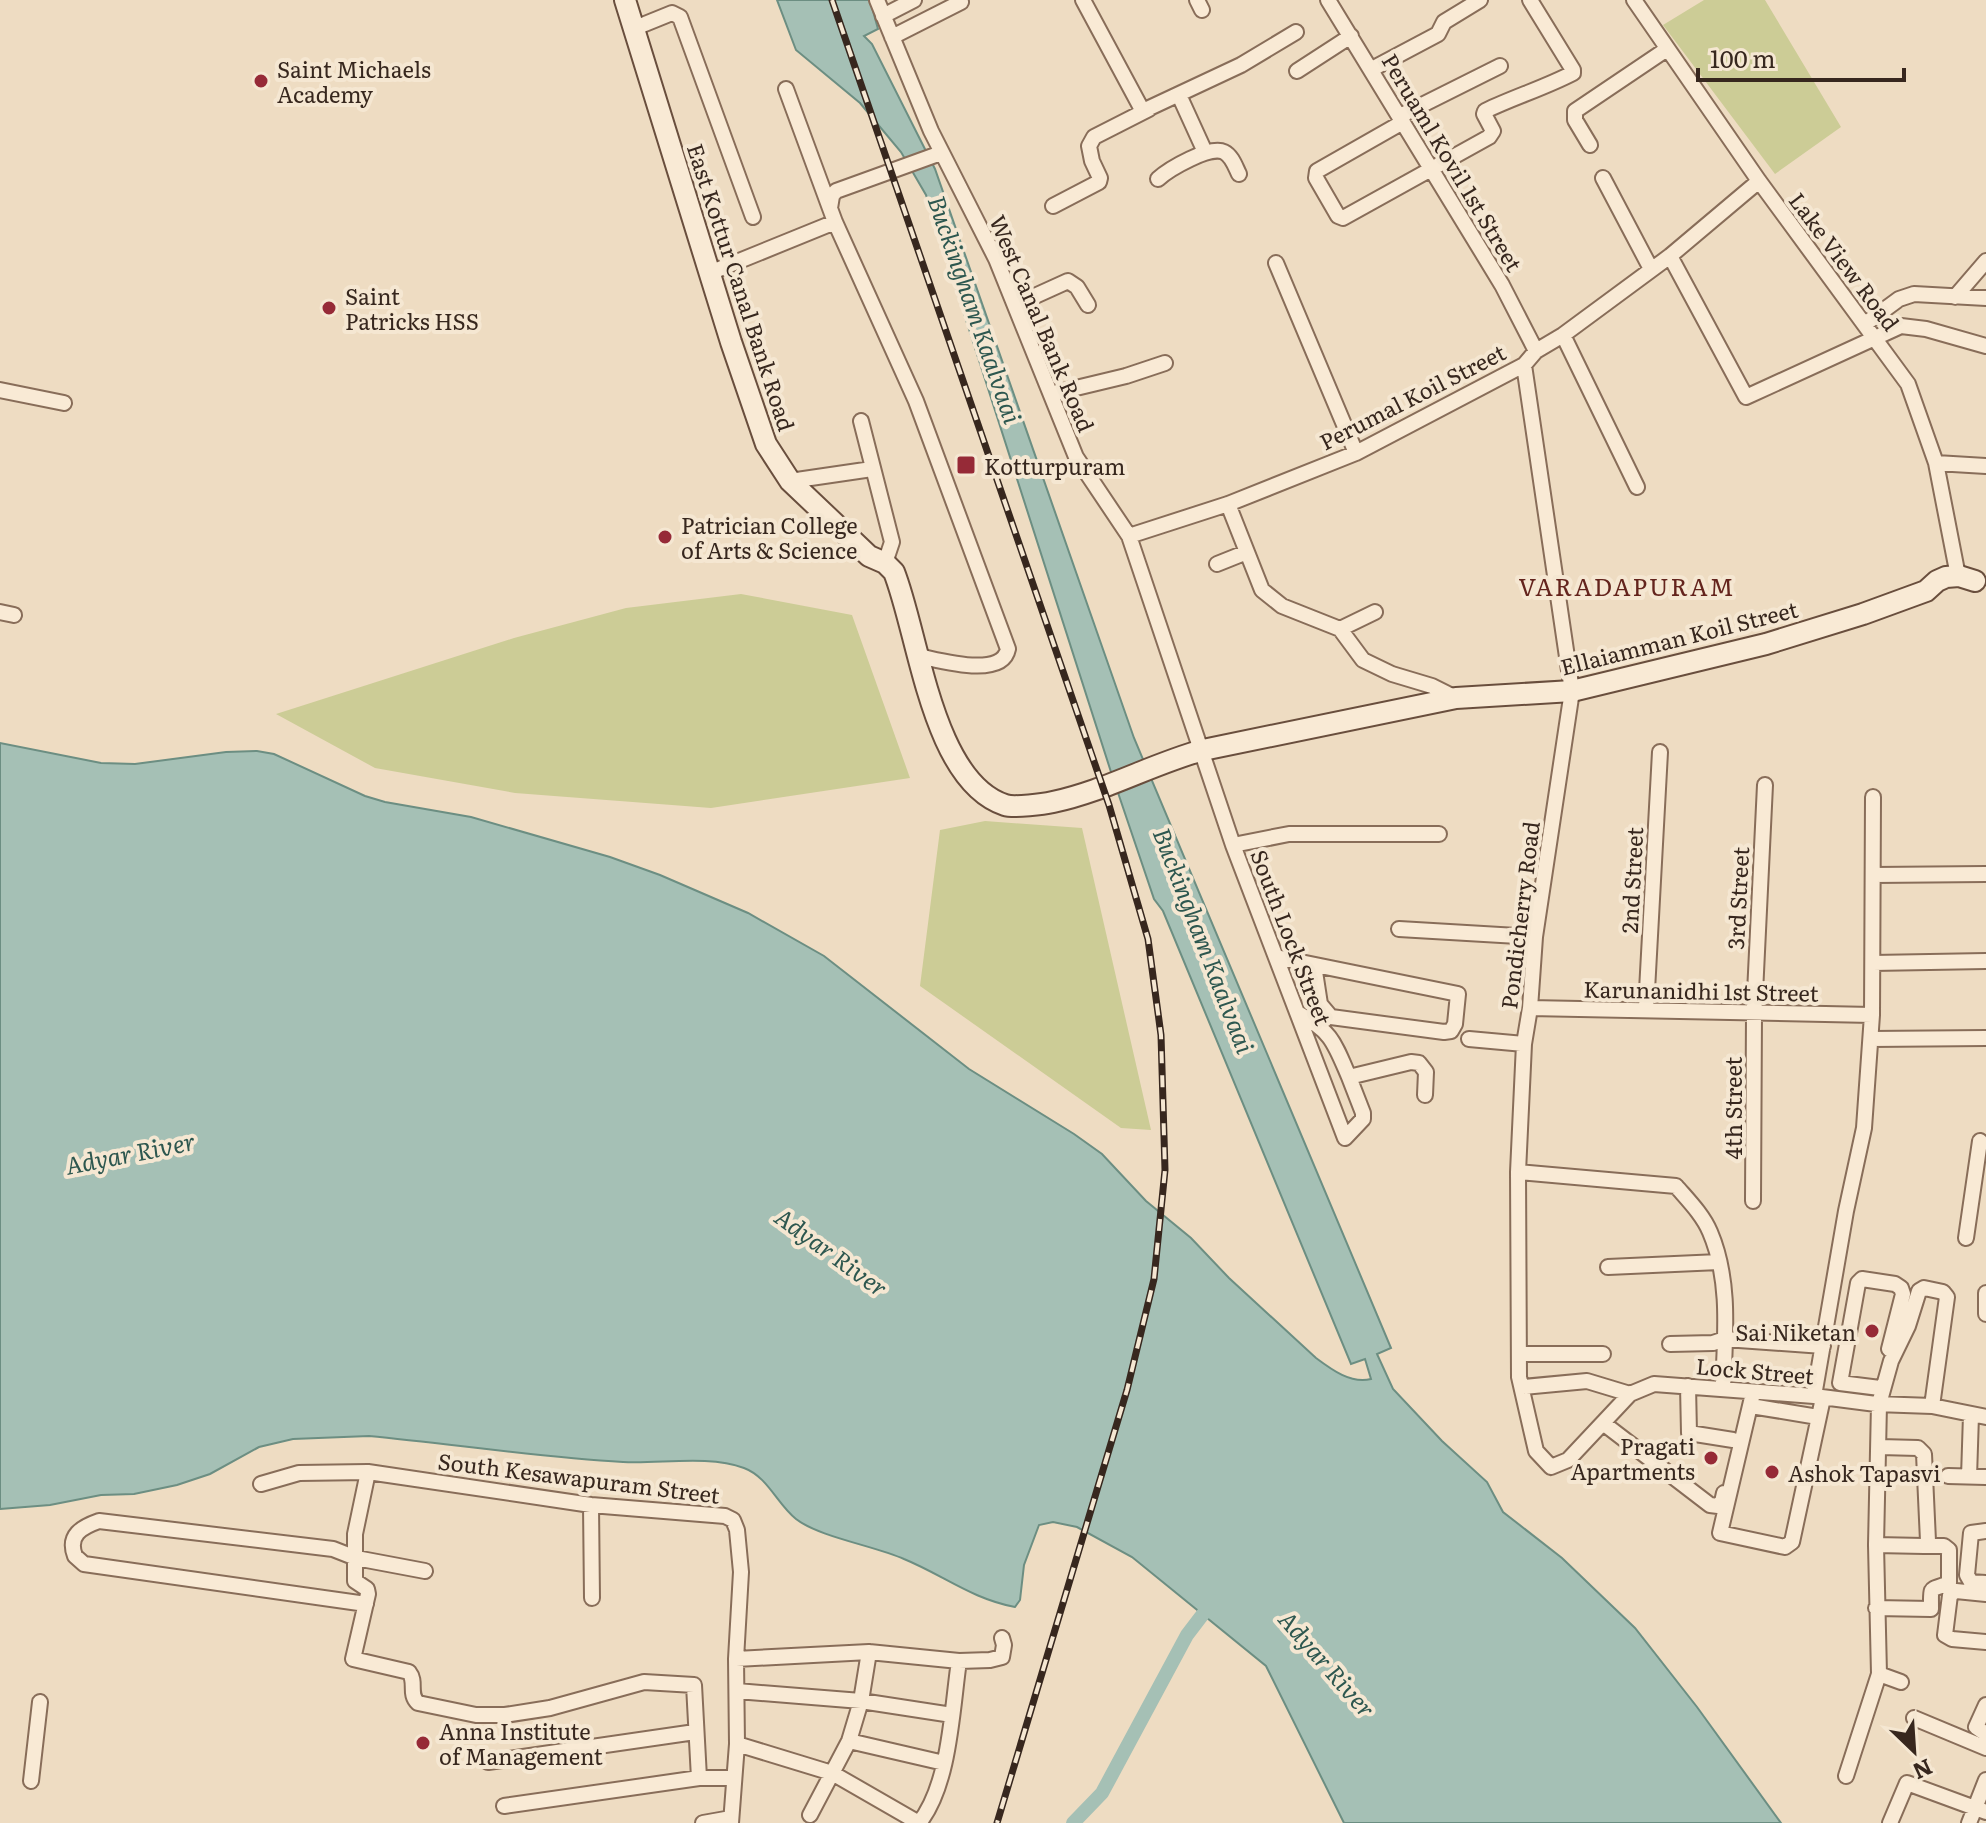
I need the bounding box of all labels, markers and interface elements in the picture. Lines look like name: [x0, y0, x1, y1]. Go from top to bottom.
scale bar: [1698, 32, 1904, 82]
text: 100 m: [1710, 40, 1776, 75]
street label: Peruaml Kovil 1st Street: [1375, 47, 1531, 277]
place label: Saint Michaels Academy: [277, 52, 431, 110]
marker: Saint Michaels Academy: [252, 72, 270, 90]
street label: East Kottur Canal Bank Road: [680, 139, 804, 435]
street label: Lake View Road: [1782, 185, 1908, 337]
water label: Buckingham Kaalvaai: [921, 190, 1031, 428]
street label: West Canal Bank Road: [982, 209, 1104, 437]
place label: Saint Patricks HSS: [345, 279, 479, 337]
marker: Saint Patricks HSS: [320, 299, 338, 317]
street label: Perumal Koil Street: [1313, 335, 1511, 457]
place label: Kotturpuram: [984, 449, 1125, 482]
marker: Kotturpuram: [955, 454, 977, 476]
place label: Patrician College of Arts & Science: [681, 508, 858, 566]
marker: Patrician College of Arts & Science: [656, 528, 674, 546]
district label: VARADAPURAM: [1518, 568, 1736, 603]
street label: Ellaiamman Koil Street: [1557, 591, 1801, 682]
street label: Pondicherry Road: [1491, 819, 1547, 1011]
water label: Buckingham Kaalvaai: [1146, 822, 1264, 1058]
street label: 2nd Street: [1612, 826, 1650, 934]
street label: South Lock Street: [1243, 844, 1341, 1030]
street label: 3rd Street: [1718, 846, 1756, 950]
street label: Karunanidhi 1st Street: [1583, 971, 1819, 1009]
street label: 4th Street: [1716, 1056, 1749, 1159]
water label: Adyar River: [62, 1122, 198, 1182]
water label: Adyar River: [768, 1198, 896, 1304]
place label: Sai Niketan: [1735, 1315, 1856, 1348]
marker: Sai Niketan: [1863, 1322, 1881, 1340]
street label: Lock Street: [1695, 1348, 1816, 1392]
place label: Pragati Apartments: [1571, 1429, 1695, 1487]
street label: South Kesawapuram Street: [436, 1443, 722, 1511]
marker: Pragati Apartments: [1702, 1449, 1720, 1467]
place label: Ashok Tapasvi: [1788, 1456, 1941, 1489]
marker: Ashok Tapasvi: [1763, 1463, 1781, 1481]
water label: Adyar River: [1272, 1602, 1384, 1724]
north arrow: [1874, 1711, 1954, 1791]
place label: Anna Institute of Management: [439, 1714, 603, 1772]
marker: Anna Institute of Management: [414, 1734, 432, 1752]
text: N: [1908, 1752, 1938, 1789]

